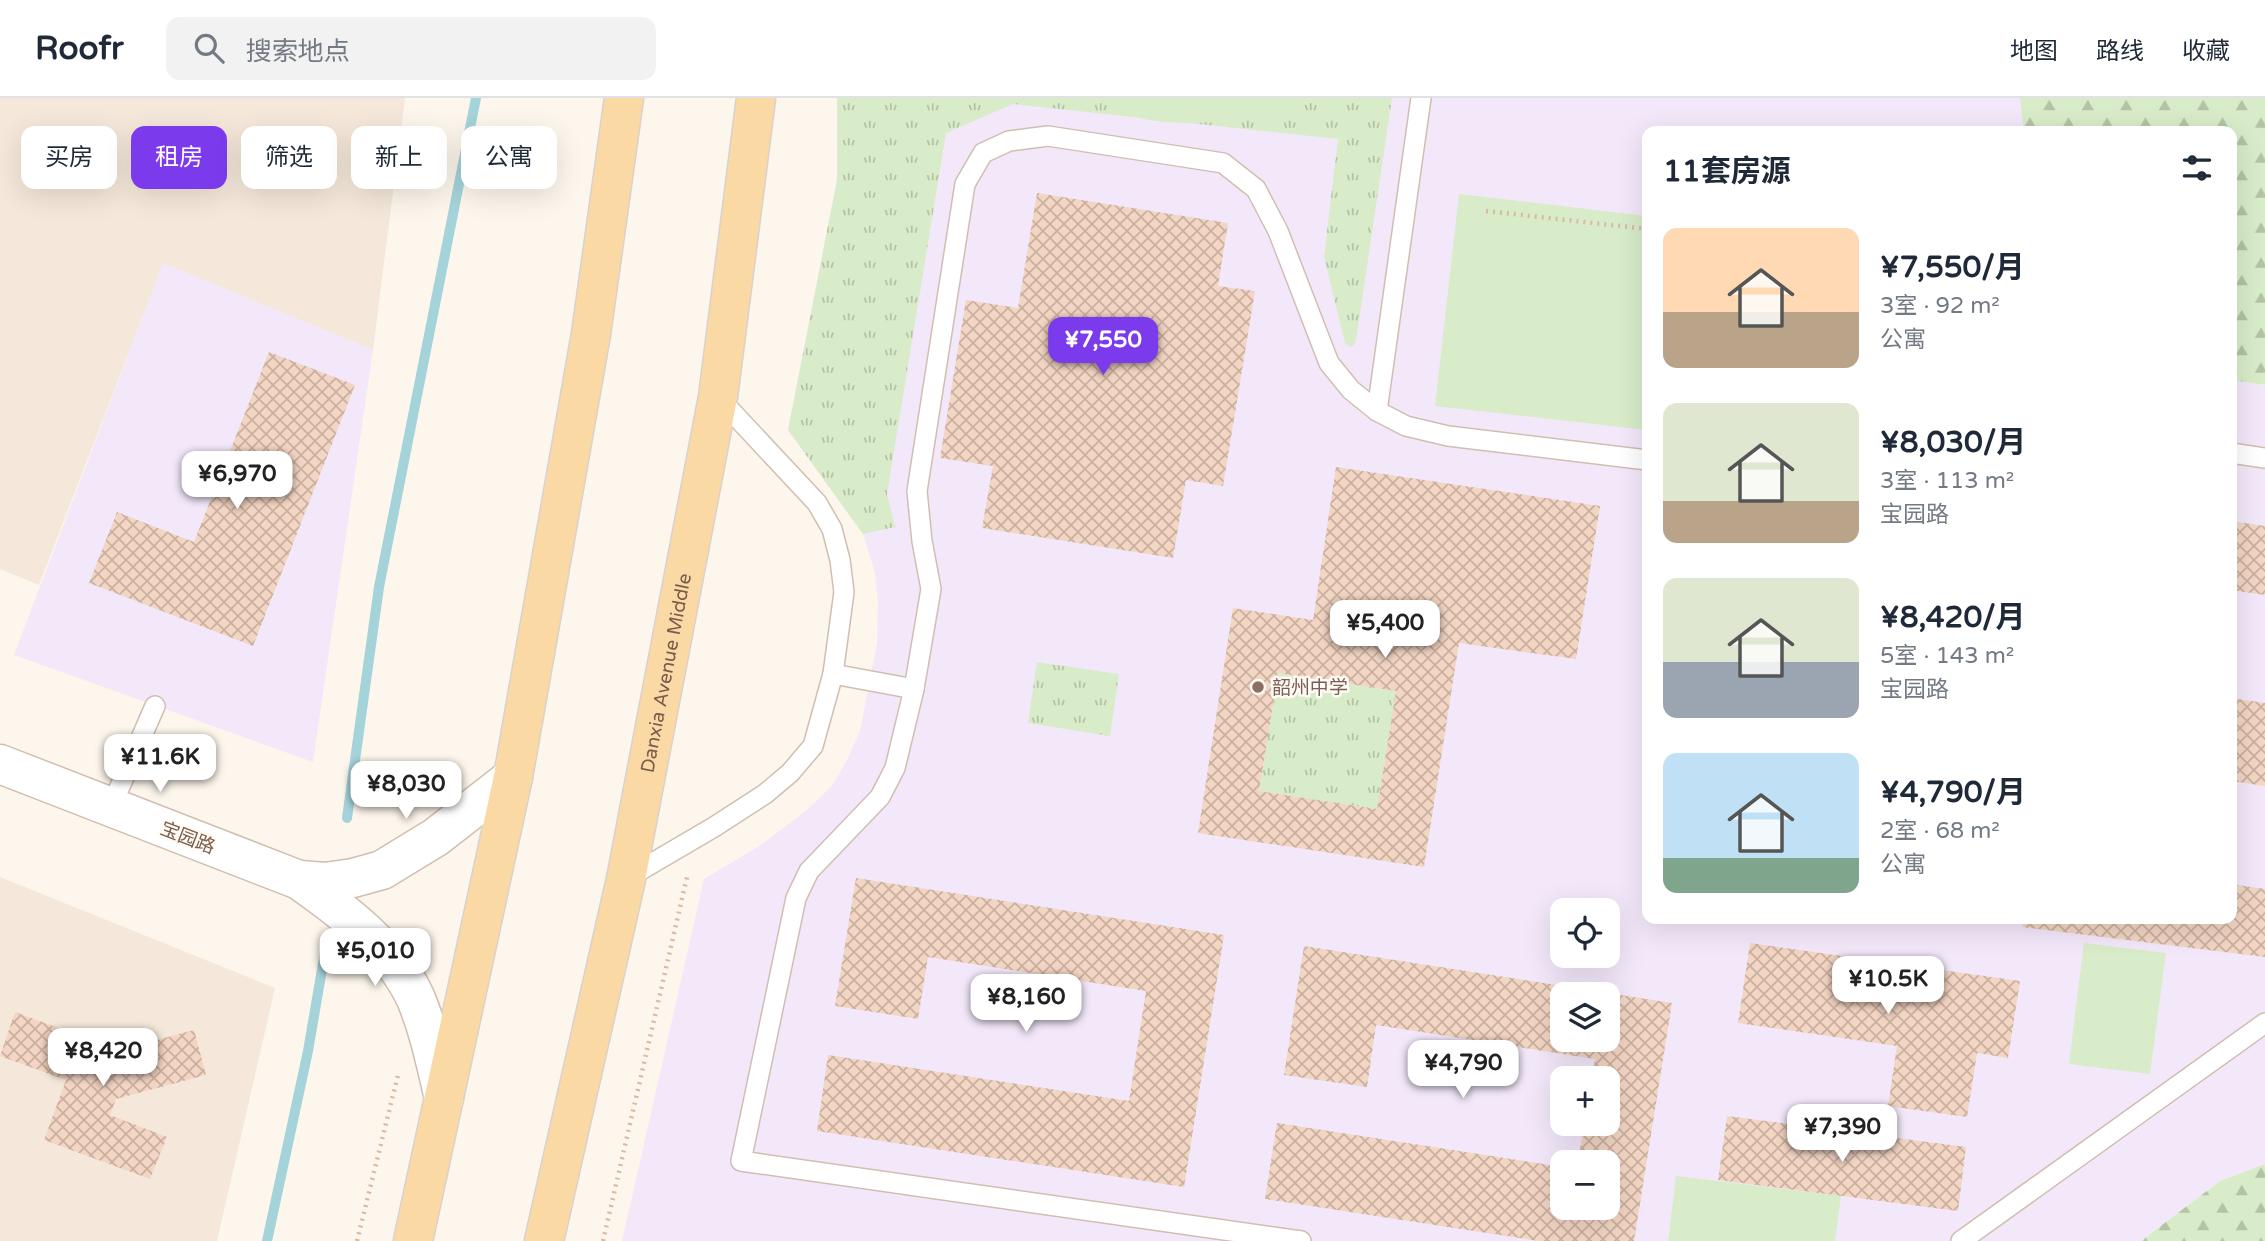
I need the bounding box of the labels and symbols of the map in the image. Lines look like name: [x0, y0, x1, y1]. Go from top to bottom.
pin: ¥7,550: [1046, 317, 1160, 377]
pin: ¥6,970: [180, 452, 294, 511]
street label: Danxia Avenue Middle: [637, 572, 696, 775]
pin: ¥5,400: [1328, 601, 1442, 660]
place label: 韶州中学: [1272, 677, 1348, 699]
marker: 韶州中学: [1250, 679, 1266, 695]
pin: ¥11.6K: [103, 734, 217, 794]
pin: ¥8,030: [349, 762, 463, 821]
street label: 宝园路: [157, 817, 218, 858]
pin: ¥5,010: [318, 928, 432, 988]
pin: ¥10.5K: [1831, 956, 1945, 1016]
pin: ¥8,160: [969, 974, 1083, 1034]
pin: ¥8,420: [46, 1028, 160, 1088]
pin: ¥4,790: [1406, 1040, 1520, 1100]
pin: ¥7,390: [1785, 1104, 1899, 1164]

